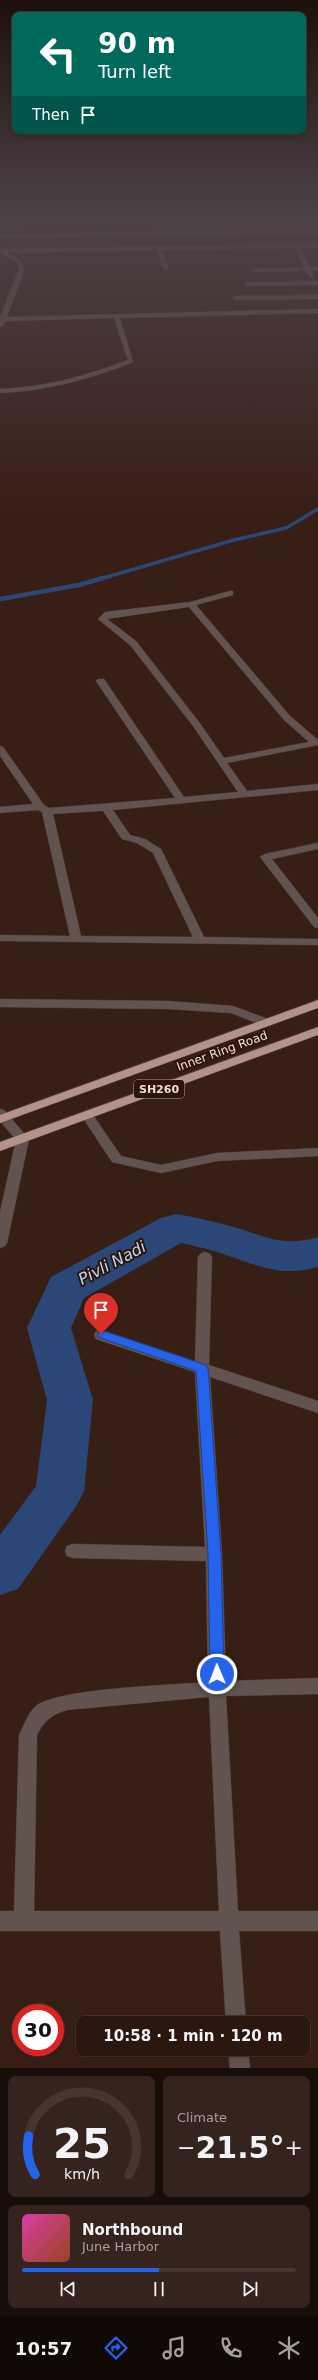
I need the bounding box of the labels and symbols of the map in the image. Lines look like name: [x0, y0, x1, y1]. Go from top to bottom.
street label: Inner Ring Road: [175, 1028, 269, 1074]
road number: SH260: [134, 1080, 184, 1098]
water label: Pivli Nadi: [75, 1237, 150, 1289]
pin: [84, 1293, 118, 1334]
position arrow: [196, 1653, 238, 1695]
speed limit sign: 30: [12, 2004, 64, 2056]

